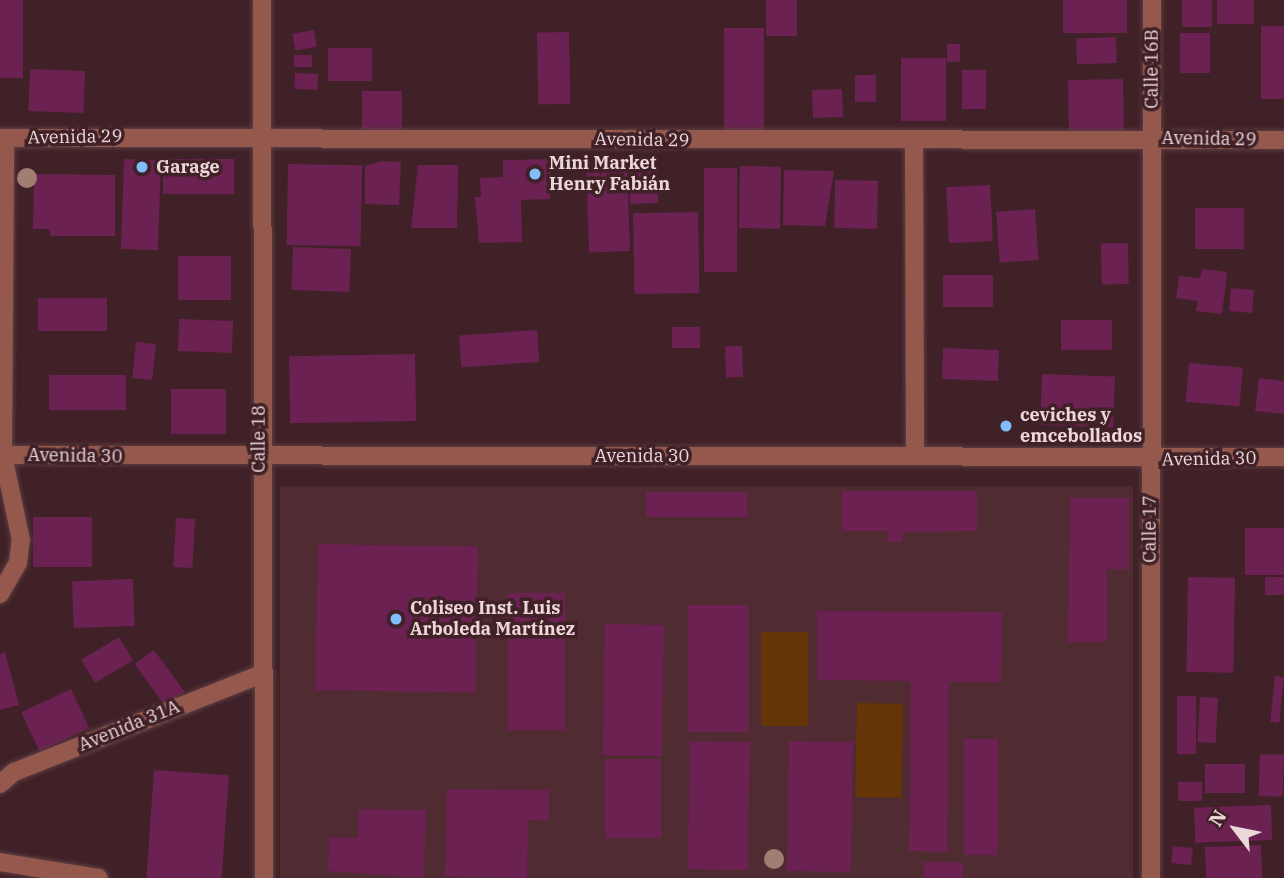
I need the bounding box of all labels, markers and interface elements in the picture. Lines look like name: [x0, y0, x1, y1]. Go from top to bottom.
street label: Calle 16B: [1141, 29, 1163, 109]
street label: Avenida 29: [27, 125, 123, 149]
street label: Avenida 29: [1161, 127, 1257, 151]
street label: Avenida 29: [594, 128, 690, 152]
place label: Mini Market Henry Fabián: [549, 153, 670, 196]
place label: Garage: [156, 156, 220, 178]
marker: Garage: [134, 159, 150, 175]
marker: Mini Market Henry Fabián: [527, 166, 543, 182]
street label: Calle 18: [248, 405, 270, 473]
place label: ceviches y emcebollados: [1020, 405, 1142, 448]
marker: ceviches y emcebollados: [998, 418, 1014, 434]
street label: Avenida 30: [27, 444, 123, 468]
street label: Avenida 30: [595, 445, 689, 467]
street label: Avenida 30: [1161, 447, 1257, 471]
street label: Calle 17: [1139, 495, 1161, 563]
place label: Coliseo Inst. Luis Arboleda Martínez: [410, 598, 575, 640]
marker: Coliseo Inst. Luis Arboleda Martínez: [388, 611, 404, 627]
street label: Avenida 31A: [75, 696, 183, 756]
north arrow: [1200, 794, 1270, 864]
text: N: [1203, 805, 1231, 831]

